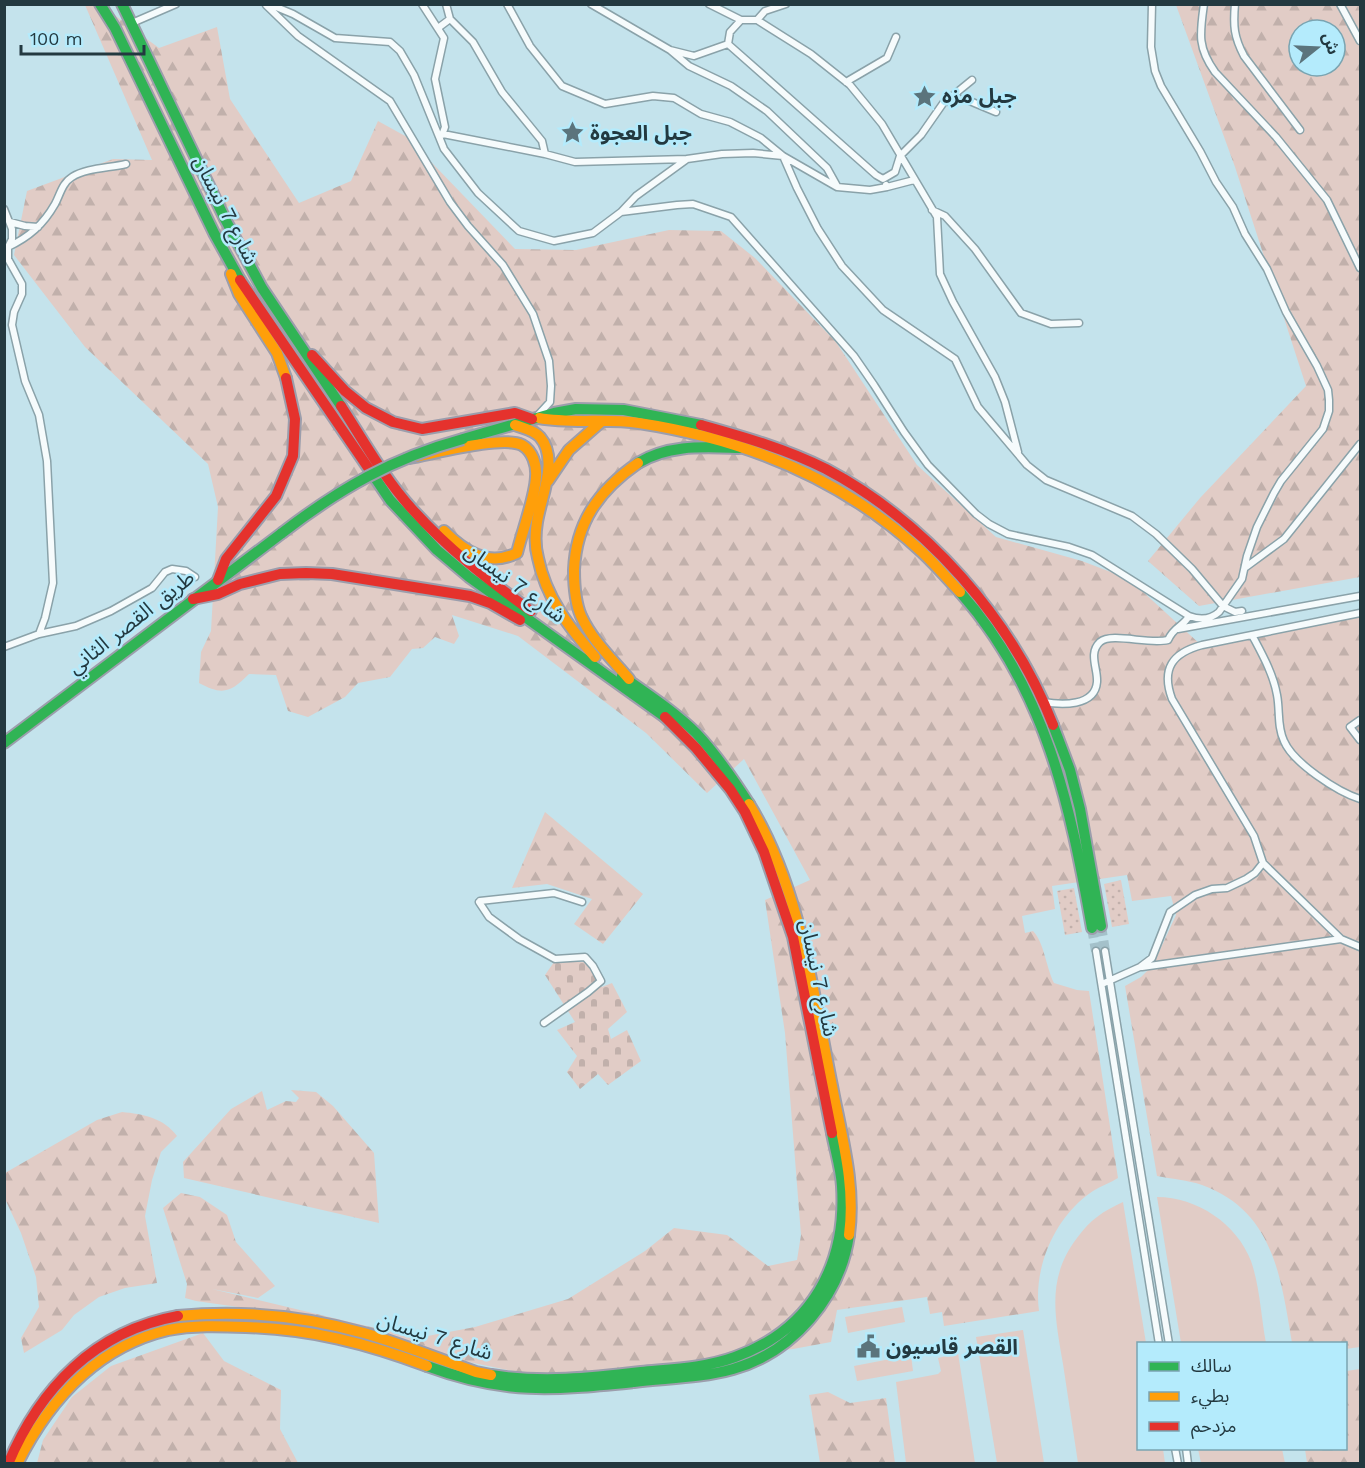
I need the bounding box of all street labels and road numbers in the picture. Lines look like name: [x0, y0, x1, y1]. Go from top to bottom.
street label: شارع 7 نيسان: [186, 151, 265, 270]
street label: شارع 7 نيسان: [458, 538, 571, 630]
street label: طريق القصر الثاني: [62, 564, 201, 682]
street label: شارع 7 نيسان: [792, 917, 844, 1039]
street label: شارع 7 نيسان: [374, 1306, 496, 1368]

